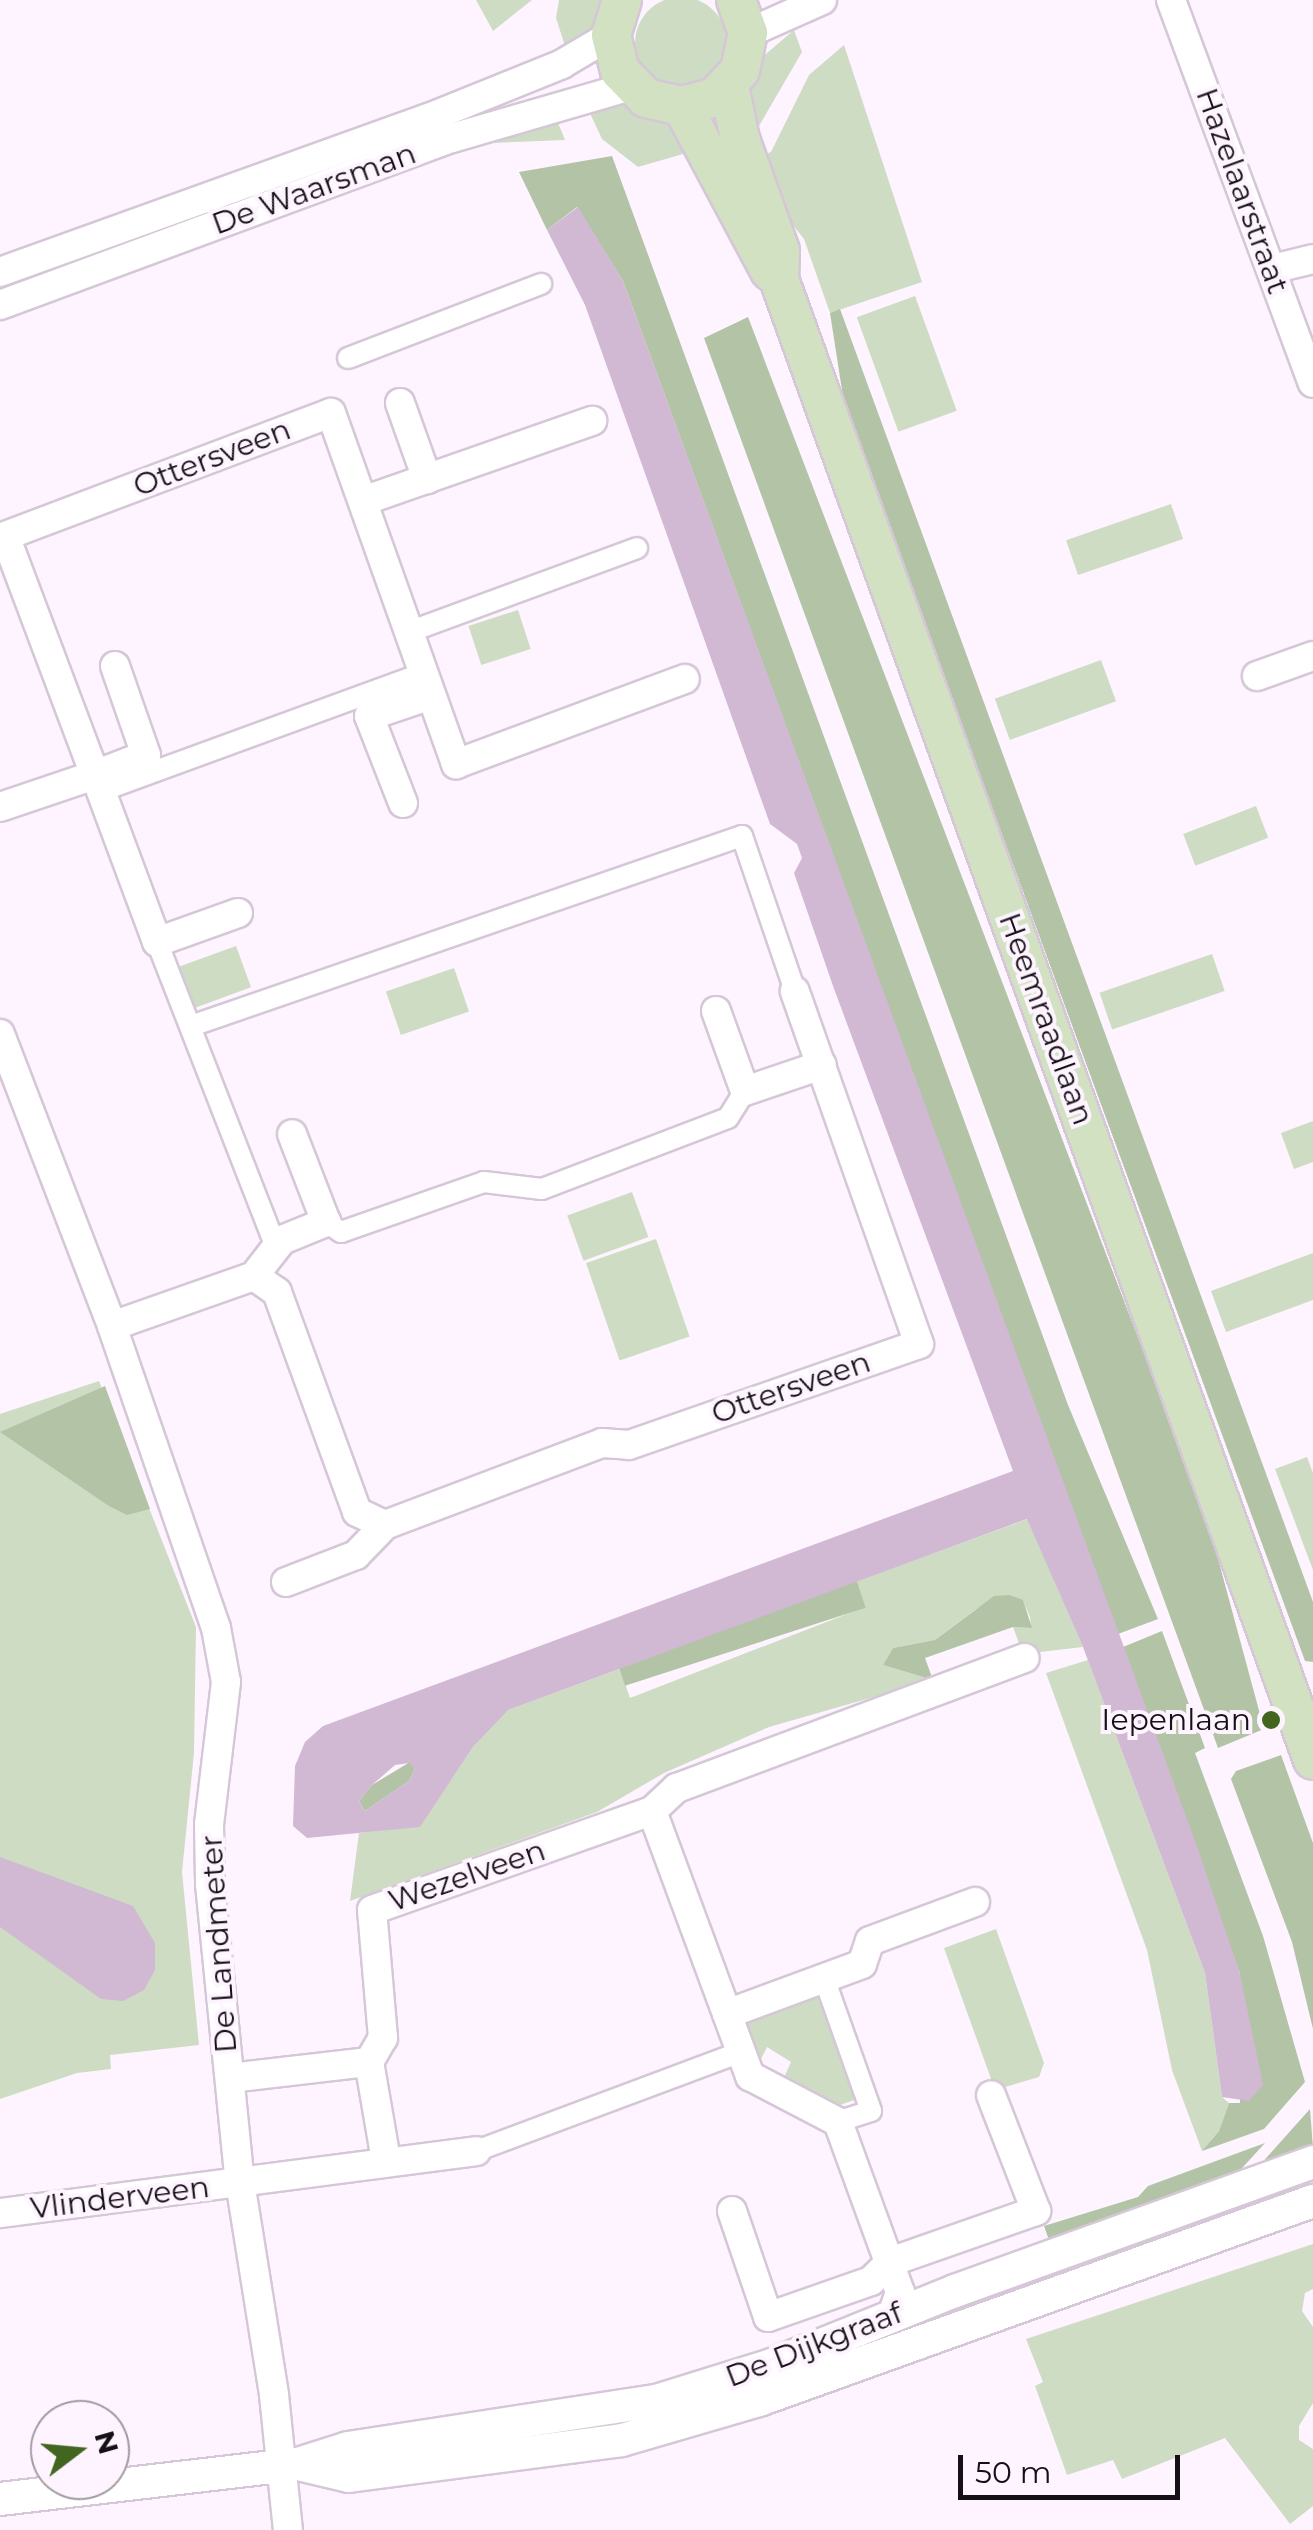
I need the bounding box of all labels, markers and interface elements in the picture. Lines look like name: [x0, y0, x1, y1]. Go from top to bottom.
street label: Hazelaarstraat: [1188, 83, 1296, 299]
street label: De Waarsman: [207, 135, 421, 243]
street label: Ottersveen: [128, 412, 296, 504]
street label: Heemraadlaan: [991, 908, 1101, 1130]
street label: Ottersveen: [707, 1344, 875, 1432]
place label: Iepenlaan: [1101, 1702, 1251, 1738]
marker: Iepenlaan: [1260, 1709, 1282, 1731]
street label: Wezelveen: [384, 1832, 550, 1920]
street label: De Landmeter: [193, 1834, 245, 2054]
street label: Vlinderveen: [28, 2169, 212, 2227]
street label: De Dijkgraaf: [721, 2295, 907, 2395]
north arrow: [30, 2400, 130, 2500]
text: N: [87, 2427, 126, 2458]
scale bar: [963, 2435, 1186, 2497]
text: 50 m: [975, 2454, 1052, 2491]

